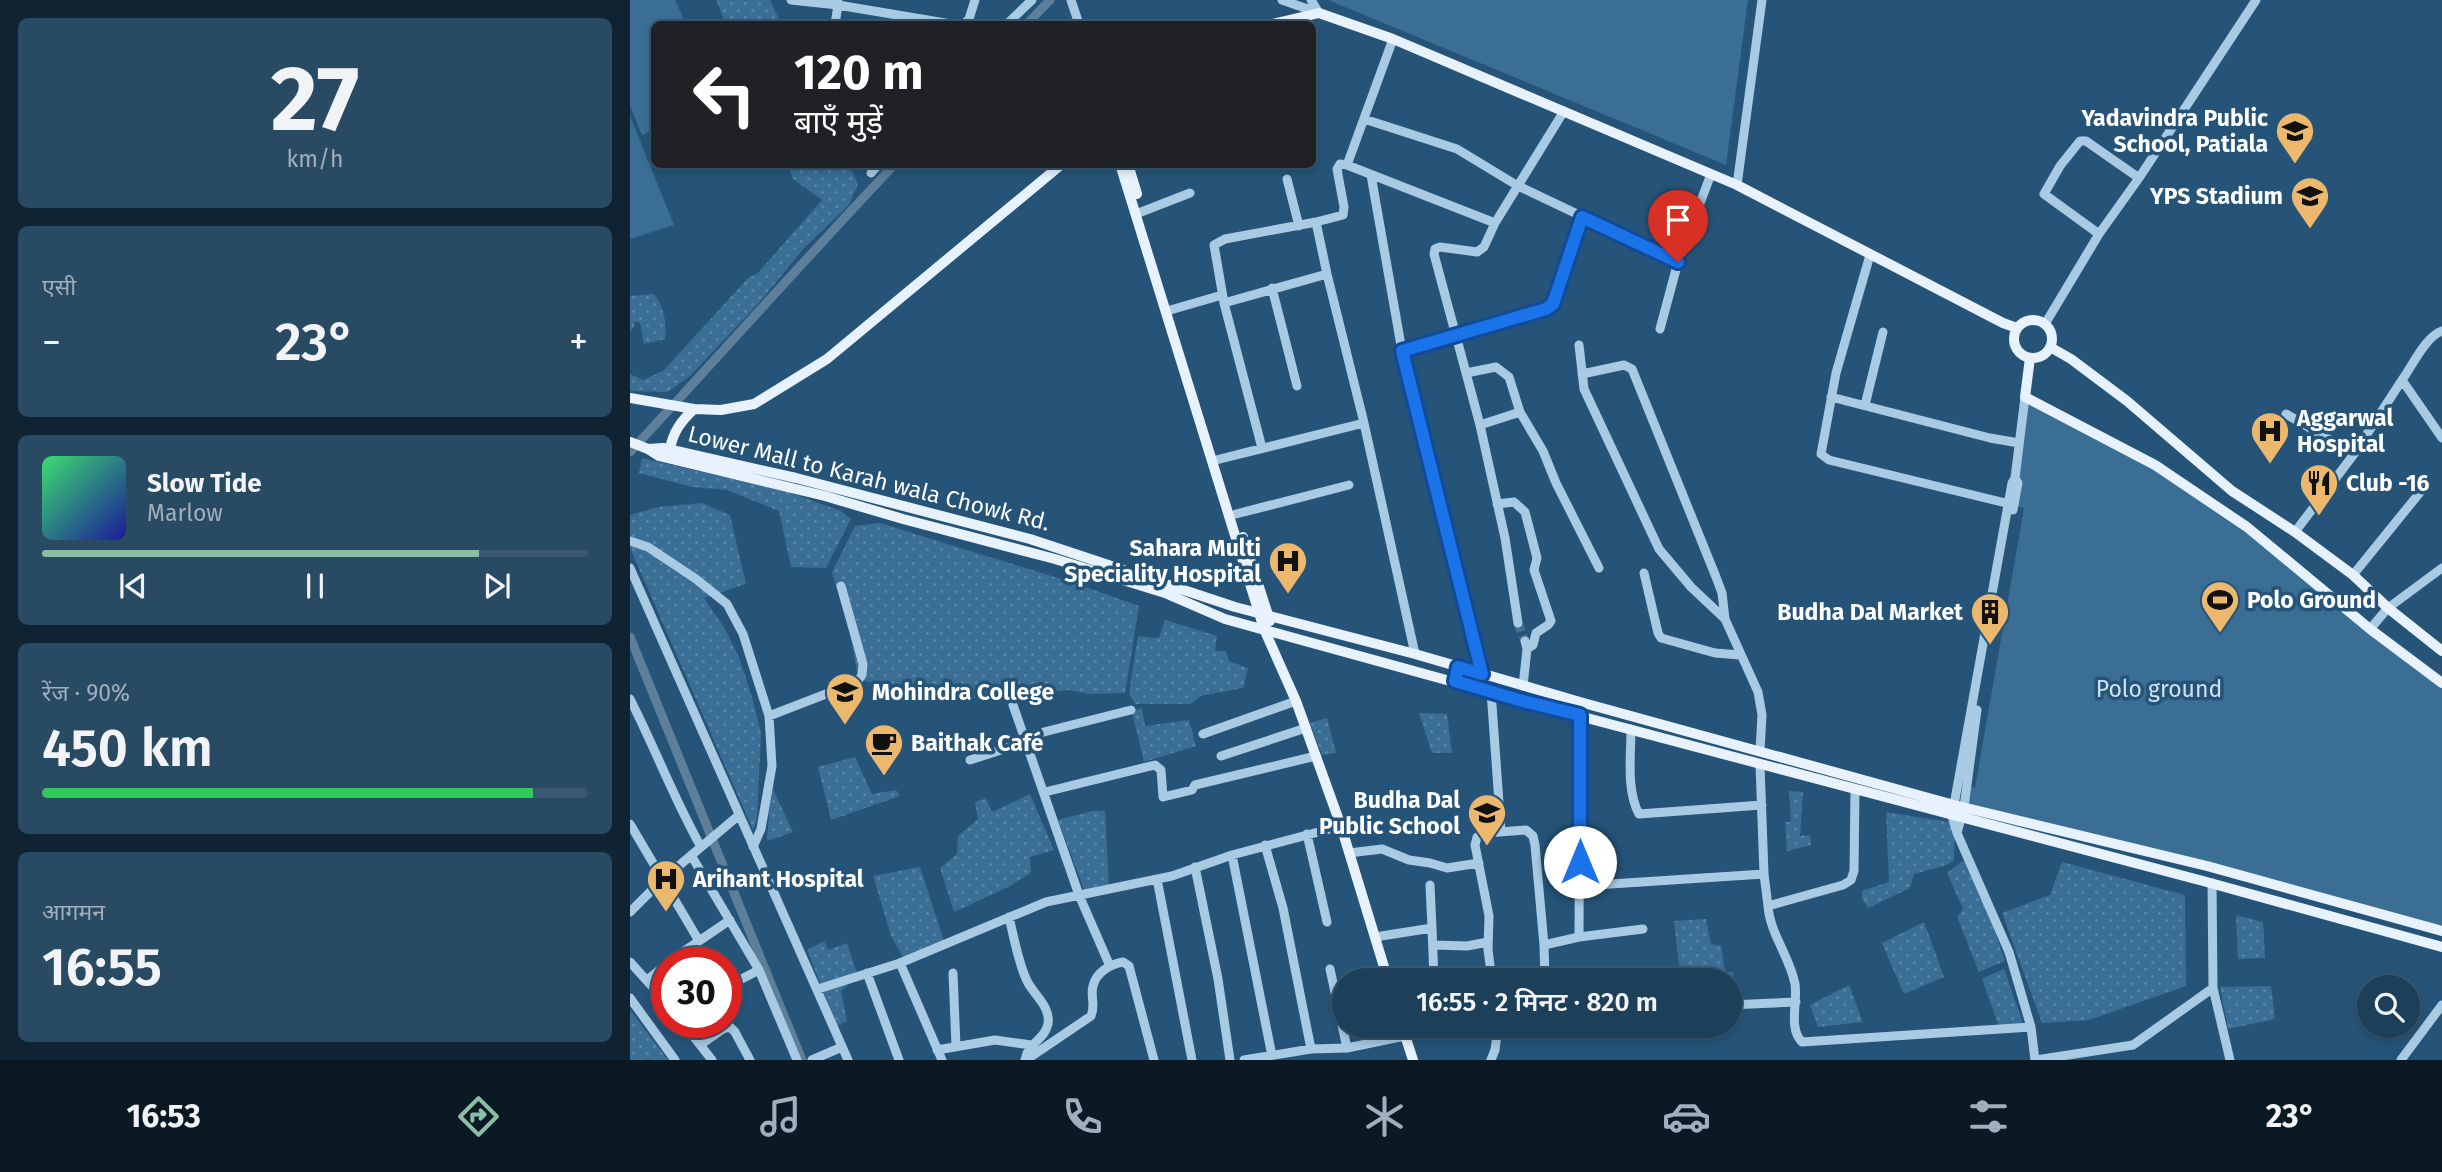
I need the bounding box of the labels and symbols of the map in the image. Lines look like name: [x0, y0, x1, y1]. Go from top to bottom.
place label: Yadavindra Public School, Patiala: [2080, 104, 2268, 158]
school or university icon: Yadavindra Public School, Patiala: [2274, 110, 2316, 165]
school or university icon: YPS Stadium: [2289, 175, 2331, 230]
place label: YPS Stadium: [2149, 182, 2283, 210]
pin: [1648, 190, 1708, 262]
place label: Aggarwal Hospital: [2296, 404, 2393, 458]
hospital icon: Aggarwal Hospital: [2249, 410, 2291, 465]
street label: Lower Mall to Karah wala Chowk Rd.: [685, 419, 1053, 537]
restaurant icon: Club -16: [2298, 462, 2340, 517]
place label: Club -16: [2346, 469, 2430, 497]
place label: Sahara Multi Speciality Hospital: [1064, 534, 1261, 588]
hospital icon: Sahara Multi Speciality Hospital: [1267, 540, 1309, 595]
sports icon: Polo Ground: [2199, 579, 2241, 634]
place label: Polo Ground: [2247, 586, 2376, 614]
building icon: Budha Dal Market: [1969, 591, 2011, 646]
place label: Budha Dal Market: [1777, 598, 1964, 626]
school or university icon: Mohindra College: [824, 671, 866, 726]
park label: Polo ground: [2096, 675, 2222, 703]
place label: Mohindra College: [872, 678, 1054, 706]
cafe icon: Baithak Café: [863, 722, 905, 777]
place label: Baithak Café: [911, 729, 1044, 757]
place label: Budha Dal Public School: [1319, 786, 1460, 840]
school or university icon: Budha Dal Public School: [1466, 792, 1508, 847]
position arrow: [1543, 825, 1617, 899]
hospital icon: Arihant Hospital: [645, 858, 687, 913]
place label: Arihant Hospital: [692, 865, 864, 893]
speed limit sign: 30: [651, 947, 742, 1038]

